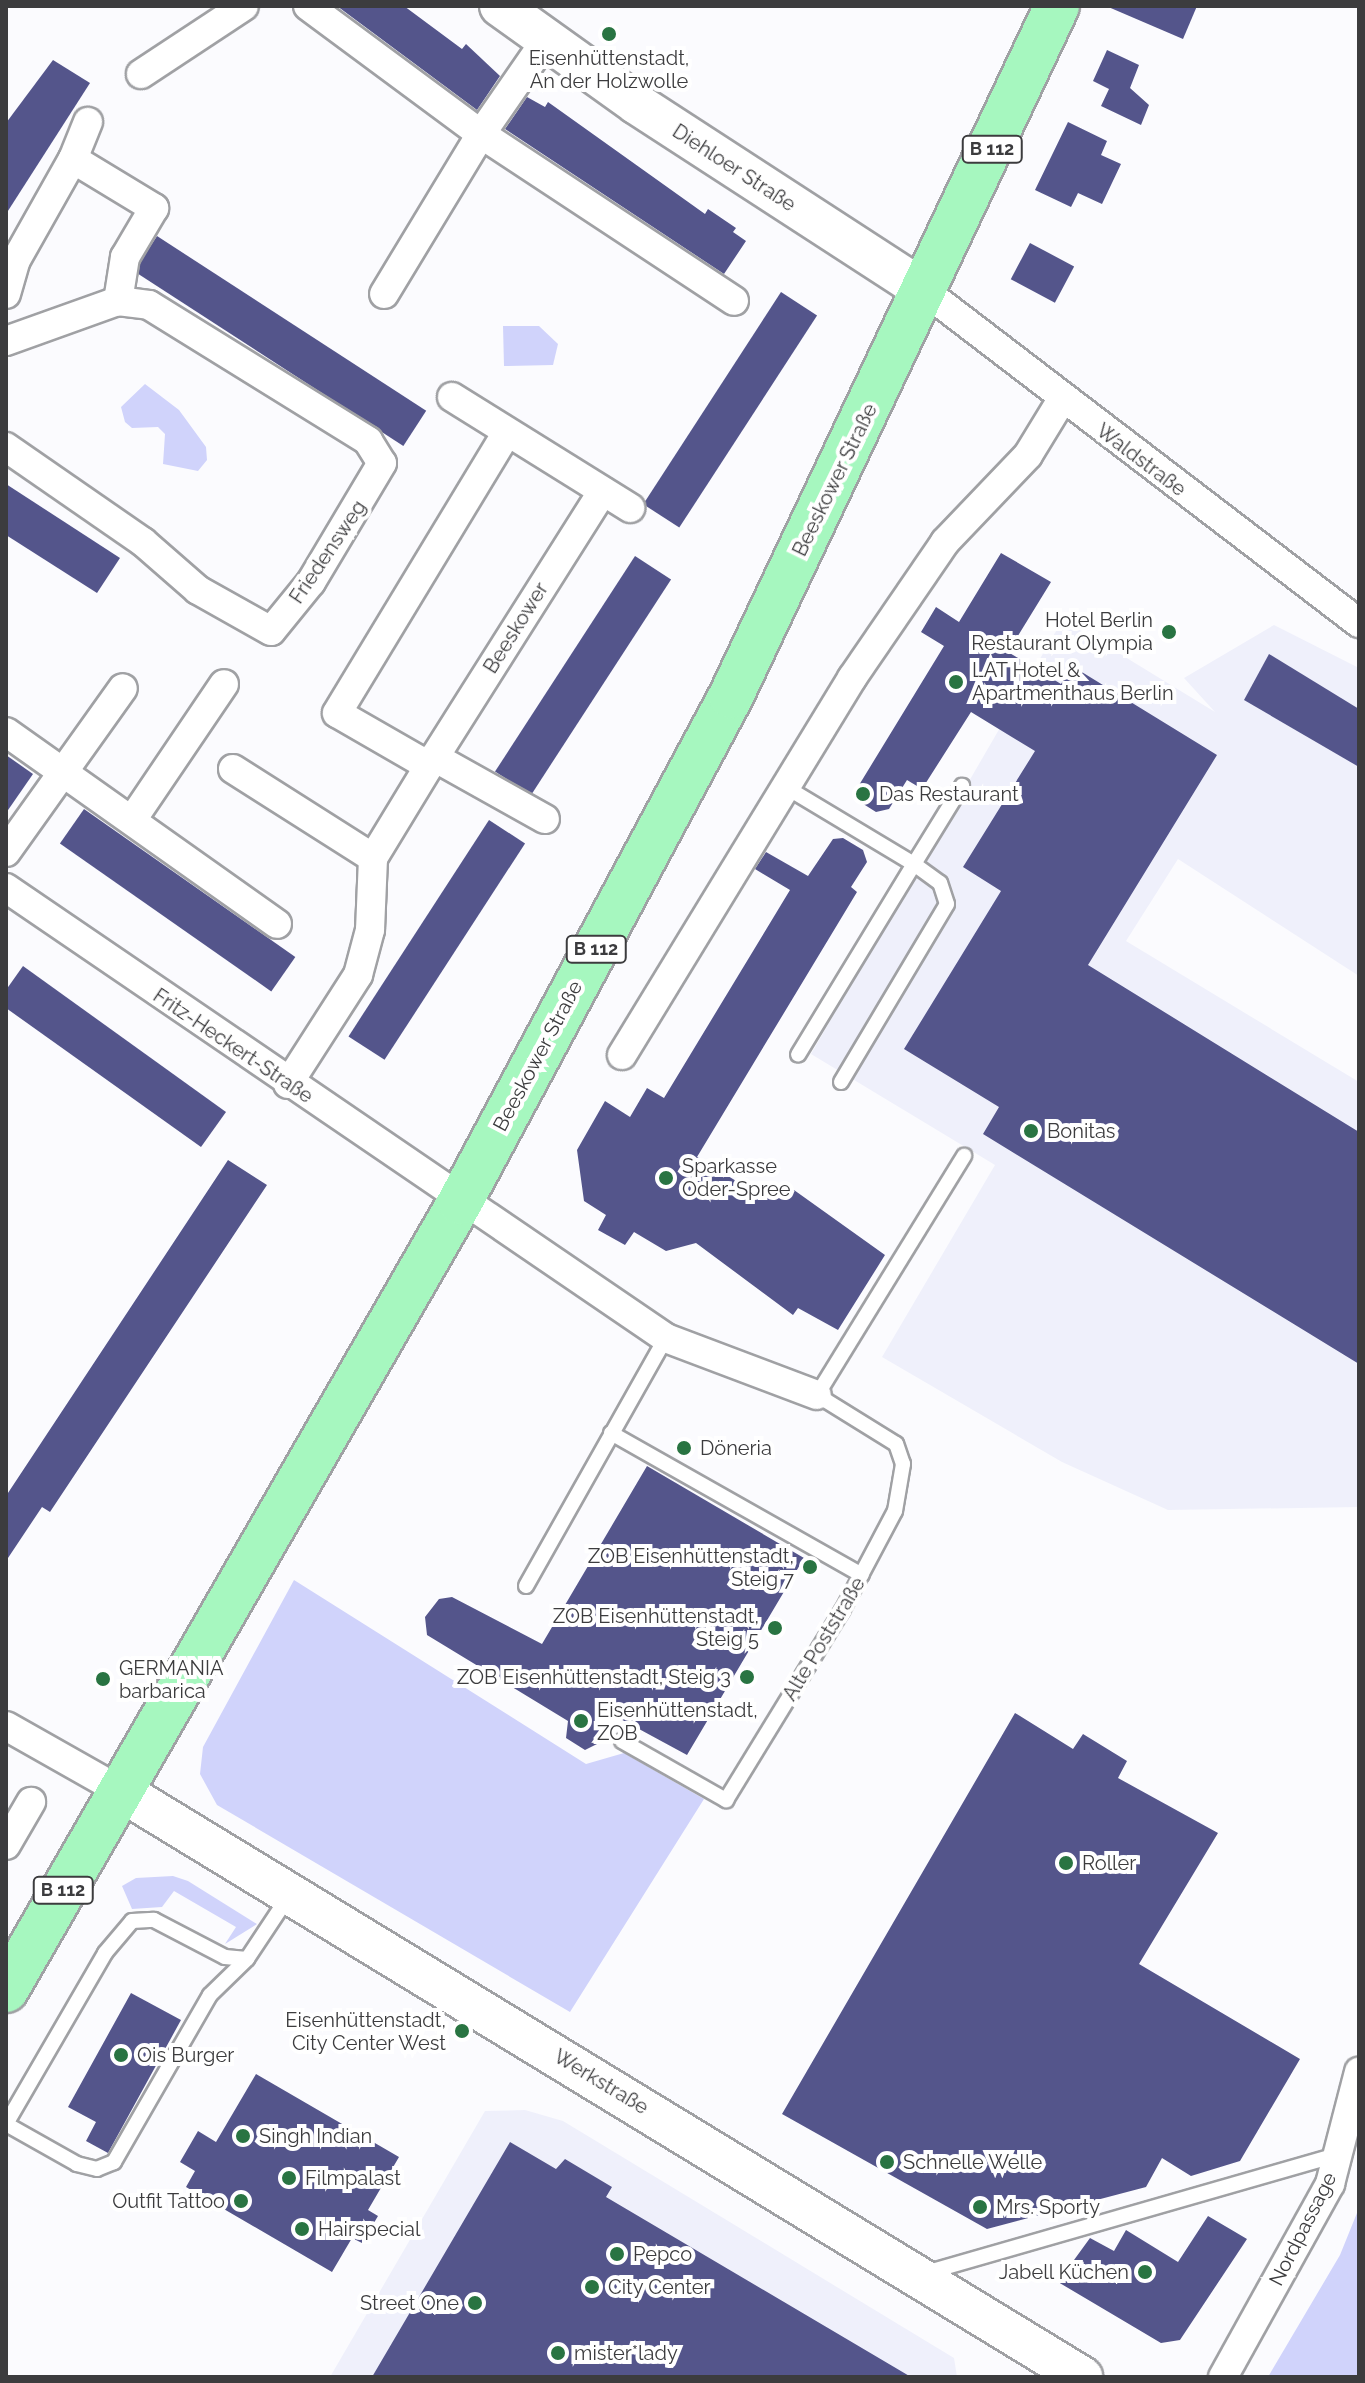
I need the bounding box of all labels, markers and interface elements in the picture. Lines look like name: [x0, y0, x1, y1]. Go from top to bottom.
marker: Eisenhüttenstadt, An der Holzwolle: [600, 25, 618, 43]
place label: Eisenhüttenstadt, An der Holzwolle: [529, 46, 689, 93]
street label: Diehloer Straße: [668, 119, 800, 217]
road number: B 112: [960, 135, 1024, 163]
street label: Beeskower Straße: [788, 400, 882, 560]
street label: Waldstraße: [1092, 419, 1190, 501]
street label: Friedensweg: [285, 496, 371, 608]
street label: Beeskower: [479, 578, 553, 678]
place label: Hotel Berlin Restaurant Olympia: [971, 608, 1153, 655]
marker: Hotel Berlin Restaurant Olympia: [1160, 623, 1178, 641]
place label: LAT Hotel & Apartmenthaus Berlin: [972, 658, 1174, 705]
marker: LAT Hotel & Apartmenthaus Berlin: [947, 673, 965, 691]
place label: Das Restaurant: [879, 782, 1019, 806]
marker: Das Restaurant: [854, 785, 872, 803]
road number: B 112: [564, 935, 628, 963]
street label: Beeskower Straße: [488, 977, 588, 1135]
street label: Fritz-Heckert-Straße: [149, 984, 317, 1108]
place label: Bonitas: [1047, 1119, 1115, 1143]
marker: Bonitas: [1022, 1122, 1040, 1140]
place label: Sparkasse Oder-Spree: [682, 1154, 791, 1201]
marker: Sparkasse Oder-Spree: [657, 1169, 675, 1187]
place label: Döneria: [700, 1436, 772, 1460]
marker: Döneria: [675, 1439, 693, 1457]
place label: ZOB Eisenhüttenstadt, Steig 7: [588, 1544, 794, 1591]
marker: ZOB Eisenhüttenstadt, Steig 7: [801, 1558, 819, 1576]
street label: Alte Poststraße: [778, 1573, 870, 1705]
place label: ZOB Eisenhüttenstadt, Steig 5: [553, 1604, 759, 1651]
marker: ZOB Eisenhüttenstadt, Steig 5: [766, 1619, 784, 1637]
place label: GERMANIA barbarica: [119, 1656, 224, 1703]
place label: ZOB Eisenhüttenstadt, Steig 3: [457, 1665, 731, 1689]
marker: ZOB Eisenhüttenstadt, Steig 3: [738, 1668, 756, 1686]
marker: GERMANIA barbarica: [94, 1670, 112, 1688]
place label: Eisenhüttenstadt, ZOB: [597, 1698, 758, 1745]
marker: Eisenhüttenstadt, ZOB: [572, 1712, 590, 1730]
place label: Roller: [1082, 1851, 1136, 1875]
marker: Roller: [1057, 1854, 1075, 1872]
road number: B 112: [31, 1876, 95, 1904]
place label: Eisenhüttenstadt, City Center West: [285, 2008, 446, 2055]
marker: Eisenhüttenstadt, City Center West: [453, 2022, 471, 2040]
place label: Ois Burger: [137, 2043, 234, 2067]
street label: Werkstraße: [549, 2044, 653, 2120]
marker: Ois Burger: [112, 2046, 130, 2064]
place label: Singh Indian: [259, 2124, 372, 2148]
marker: Singh Indian: [234, 2127, 252, 2145]
place label: Schnelle Welle: [903, 2150, 1043, 2174]
marker: Schnelle Welle: [878, 2153, 896, 2171]
place label: Filmpalast: [305, 2166, 401, 2190]
street label: Nordpassage: [1264, 2168, 1342, 2290]
marker: Filmpalast: [280, 2169, 298, 2187]
place label: Outfit Tattoo: [112, 2189, 225, 2213]
marker: Outfit Tattoo: [232, 2192, 250, 2210]
place label: Mrs. Sporty: [996, 2195, 1100, 2219]
marker: Mrs. Sporty: [971, 2198, 989, 2216]
place label: Hairspecial: [318, 2217, 420, 2241]
marker: Hairspecial: [293, 2220, 311, 2238]
place label: Pepco: [633, 2242, 692, 2266]
marker: Pepco: [608, 2245, 626, 2263]
place label: Jabell Küchen: [998, 2260, 1129, 2284]
marker: Jabell Küchen: [1136, 2263, 1154, 2281]
place label: City Center: [608, 2275, 711, 2299]
marker: City Center: [583, 2278, 601, 2296]
place label: Street One: [360, 2291, 459, 2315]
marker: Street One: [466, 2294, 484, 2312]
place label: mister*lady: [574, 2341, 678, 2365]
marker: mister*lady: [549, 2344, 567, 2362]

